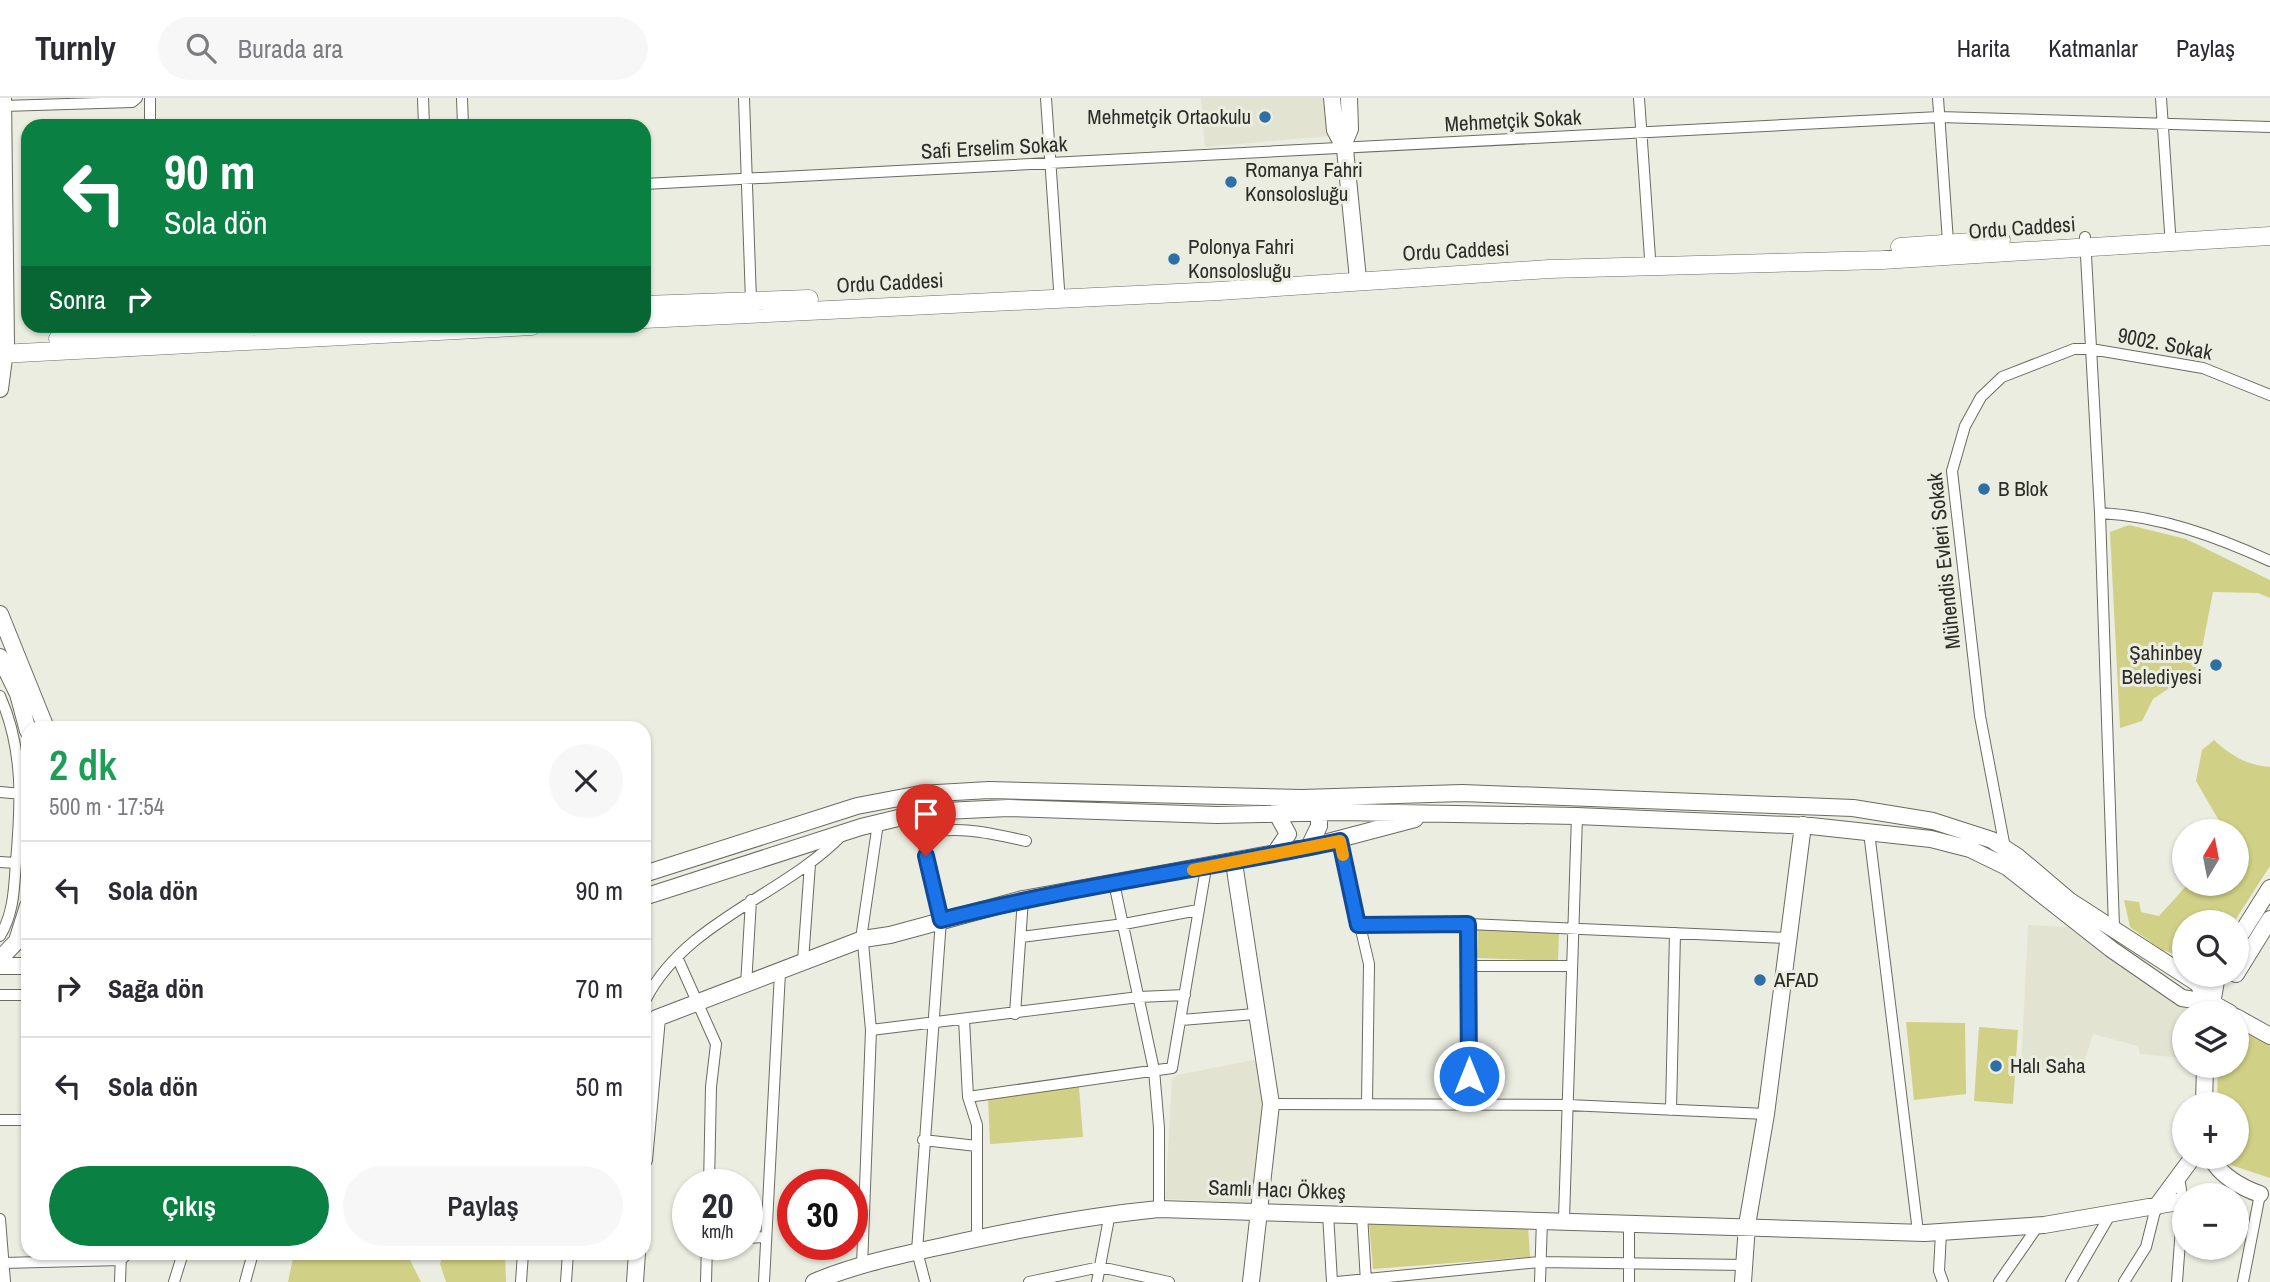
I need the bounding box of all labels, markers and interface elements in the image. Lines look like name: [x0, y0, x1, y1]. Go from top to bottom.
search box: [158, 17, 648, 80]
text: Turnly: [35, 26, 116, 70]
icon: search: [182, 29, 220, 67]
text: Burada ara: [238, 31, 343, 66]
text: Harita: [1957, 32, 2010, 64]
text: Katmanlar: [2048, 32, 2138, 64]
text: Paylaş: [2176, 32, 2235, 64]
place label: Mehmetçik Ortaokulu: [1087, 102, 1251, 131]
street label: Mehmetçik Sokak: [1444, 102, 1582, 139]
marker: Mehmetçik Ortaokulu: [1257, 109, 1273, 125]
street label: Safi Erselim Sokak: [920, 129, 1068, 166]
text: 90 m: [164, 138, 256, 204]
icon: left: [49, 147, 140, 238]
place label: Romanya Fahri Konsolosluğu: [1245, 155, 1363, 208]
marker: Romanya Fahri Konsolosluğu: [1223, 174, 1239, 190]
text: Sola dön: [164, 201, 268, 244]
street label: Ordu Caddesi: [1967, 209, 2076, 246]
place label: Polonya Fahri Konsolosluğu: [1188, 232, 1294, 285]
street label: Ordu Caddesi: [1402, 233, 1510, 268]
marker: Polonya Fahri Konsolosluğu: [1166, 251, 1182, 267]
street label: Ordu Caddesi: [836, 265, 944, 300]
icon: right: [120, 280, 158, 318]
text: Sonra: [49, 282, 106, 317]
street label: 9002. Sokak: [2115, 320, 2215, 367]
street label: Mühendis Evleri Sokak: [1920, 471, 1967, 651]
place label: B Blok: [1998, 474, 2048, 503]
marker: B Blok: [1976, 481, 1992, 497]
place label: Şahinbey Belediyesi: [2122, 638, 2202, 691]
marker: Şahinbey Belediyesi: [2208, 657, 2224, 673]
text: 2 dk: [49, 737, 117, 793]
button: close: [549, 744, 623, 818]
pin: [896, 784, 956, 856]
text: 500 m · 17:54: [49, 791, 164, 822]
icon: arrive: [907, 795, 945, 833]
north arrow: [2172, 819, 2249, 896]
map controls: [2172, 819, 2249, 1260]
icon: left: [49, 871, 87, 909]
text: Sola dön: [108, 873, 198, 908]
text: 90 m: [576, 873, 623, 908]
button: search: [2172, 910, 2249, 987]
place label: AFAD: [1773, 965, 1819, 994]
icon: right: [49, 969, 87, 1007]
text: Sağa dön: [108, 971, 204, 1006]
text: 70 m: [576, 971, 623, 1006]
marker: AFAD: [1752, 972, 1768, 988]
button: layers: [2172, 1001, 2249, 1078]
position arrow: [1432, 1039, 1506, 1113]
place label: Halı Saha: [2010, 1051, 2086, 1080]
marker: Halı Saha: [1988, 1058, 2004, 1074]
icon: left: [49, 1067, 87, 1105]
text: Sola dön: [108, 1069, 198, 1104]
text: 50 m: [576, 1069, 623, 1104]
button: +: [2172, 1092, 2249, 1169]
button: Çıkış: [49, 1166, 329, 1246]
button: Paylaş: [343, 1166, 623, 1246]
speed limit sign: 30: [777, 1169, 868, 1260]
street label: Samlı Hacı Ökkeş: [1208, 1173, 1346, 1206]
text: 20: [702, 1182, 733, 1229]
button: −: [2172, 1183, 2249, 1260]
text: km/h: [702, 1219, 734, 1244]

